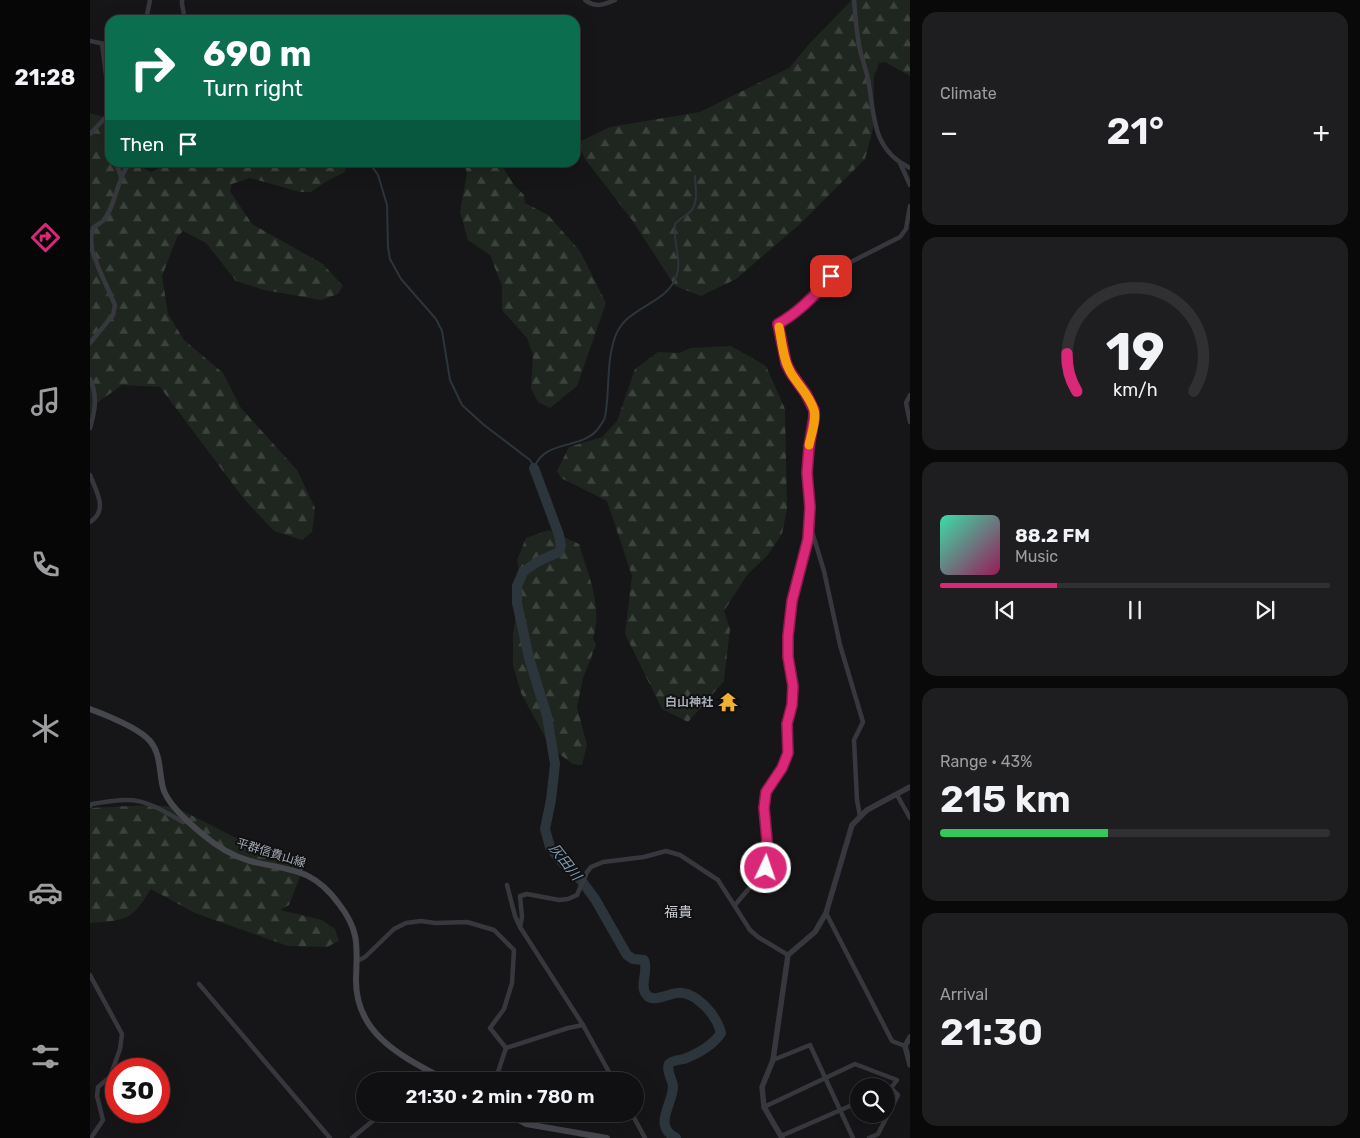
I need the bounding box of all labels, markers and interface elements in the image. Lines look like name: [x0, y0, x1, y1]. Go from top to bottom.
text: 690 m: [203, 33, 312, 75]
icon: right: [120, 35, 185, 100]
text: 21:28: [15, 64, 75, 91]
text: Turn right: [203, 75, 303, 102]
text: Climate: [940, 84, 997, 103]
text: 21°: [1107, 108, 1164, 154]
text: −: [940, 116, 958, 149]
text: +: [1313, 116, 1330, 149]
icon: arrive: [174, 130, 202, 158]
text: Then: [120, 133, 164, 156]
icon: directions: [28, 220, 63, 255]
pin: [810, 255, 852, 297]
icon: arrive: [817, 262, 845, 290]
text: 19: [1105, 321, 1165, 383]
text: km/h: [1113, 379, 1157, 400]
icon: music: [28, 384, 63, 419]
text: 88.2 FM: [1015, 524, 1090, 547]
icon: phone: [28, 547, 63, 582]
text: Music: [1015, 547, 1058, 566]
icon: previous: [991, 596, 1019, 624]
icon: pause: [1121, 596, 1149, 624]
icon: next: [1251, 596, 1279, 624]
temple icon: 白山神社: [717, 691, 739, 713]
place label: 白山神社: [665, 695, 713, 709]
icon: climate: [28, 711, 63, 746]
text: Range · 43%: [940, 752, 1032, 771]
text: 215 km: [940, 776, 1071, 822]
street label: 平群信貴山線: [235, 836, 307, 870]
water label: 灰田川: [545, 840, 586, 885]
position arrow: [739, 841, 791, 893]
icon: car: [28, 875, 63, 910]
district label: 福貴: [664, 904, 692, 921]
text: Arrival: [940, 985, 988, 1004]
text: 21:30: [940, 1009, 1043, 1055]
icon: filters: [28, 1039, 63, 1074]
speed limit sign: 30: [105, 1058, 170, 1123]
map controls: [850, 1078, 895, 1123]
button: search: [850, 1078, 895, 1123]
text: 21:30 · 2 min · 780 m: [406, 1085, 594, 1108]

